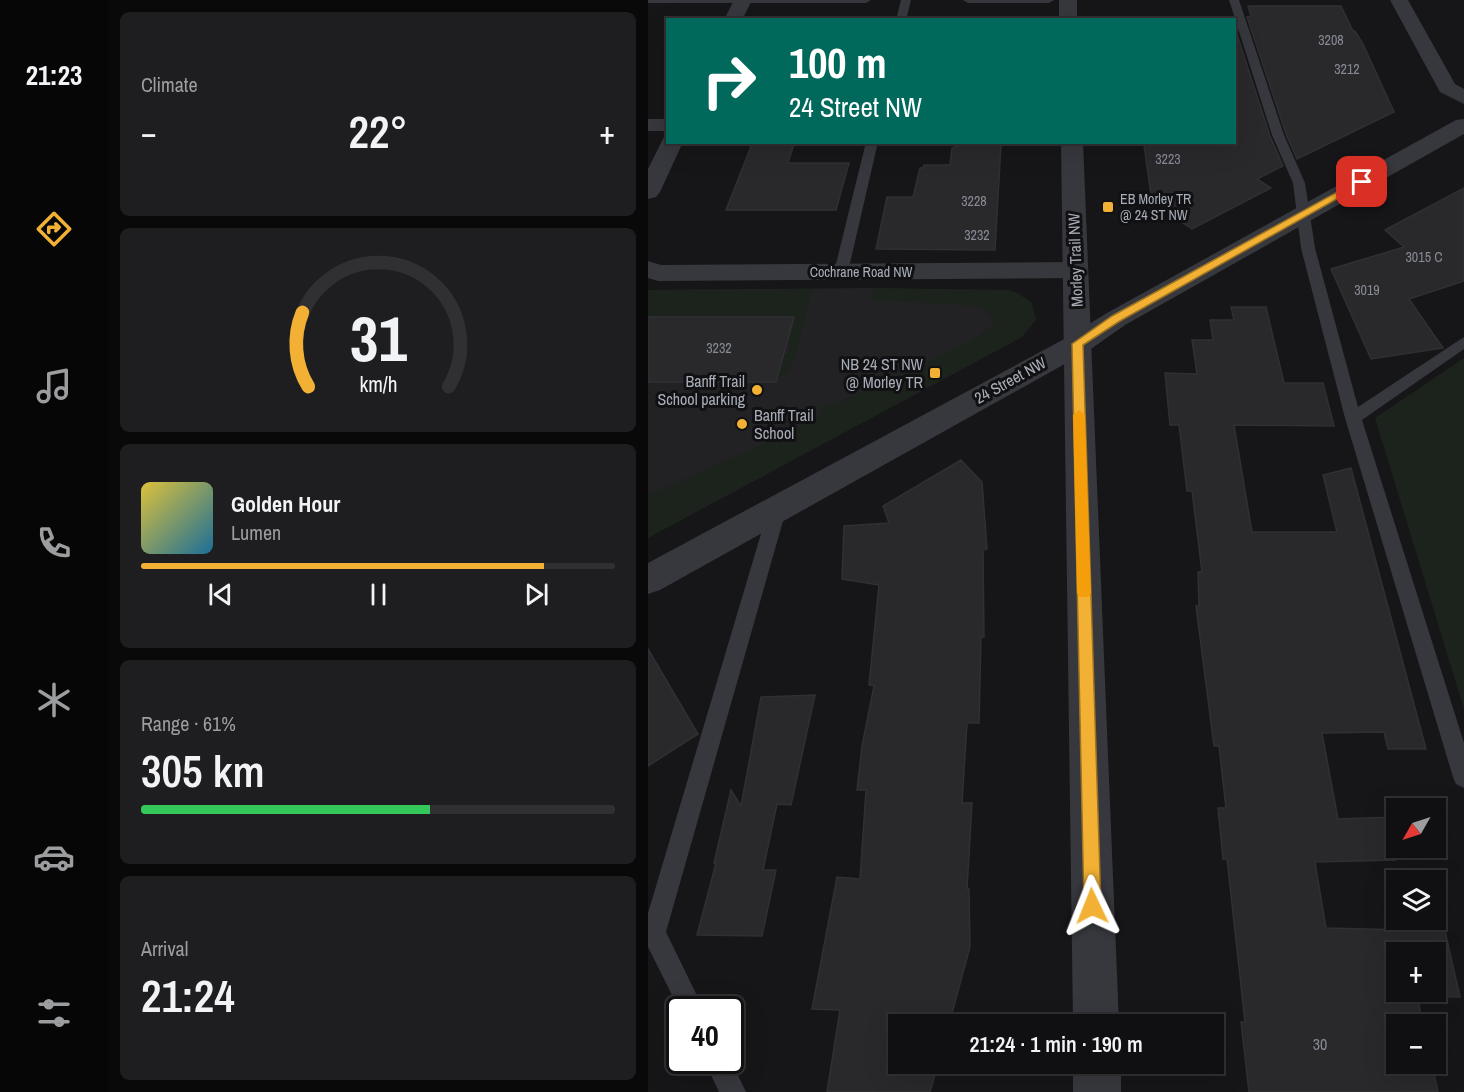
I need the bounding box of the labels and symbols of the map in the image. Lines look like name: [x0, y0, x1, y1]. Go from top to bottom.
house number: 3208: [1318, 31, 1344, 49]
house number: 3212: [1334, 60, 1360, 78]
house number: 3223: [1155, 150, 1181, 168]
pin: [1336, 156, 1387, 207]
place label: EB Morley TR @ 24 ST NW: [1120, 190, 1191, 224]
house number: 3228: [961, 192, 987, 210]
marker: EB Morley TR @ 24 ST NW: [1101, 200, 1115, 214]
street label: Morley Trail NW: [1062, 212, 1088, 307]
house number: 3232: [964, 226, 990, 244]
house number: 3015 C: [1405, 248, 1443, 266]
street label: Cochrane Road NW: [810, 263, 913, 281]
house number: 3019: [1354, 281, 1380, 299]
house number: 3232: [706, 339, 732, 357]
street label: 24 Street NW: [970, 351, 1050, 409]
place label: NB 24 ST NW @ Morley TR: [841, 353, 924, 393]
marker: NB 24 ST NW @ Morley TR: [928, 366, 942, 380]
place label: Banff Trail School parking: [657, 370, 746, 410]
marker: Banff Trail School parking: [750, 383, 764, 397]
place label: Banff Trail School: [754, 404, 814, 444]
marker: Banff Trail School: [735, 417, 749, 431]
north arrow: [1386, 798, 1446, 858]
position arrow: [1060, 874, 1124, 938]
speed limit sign: 40: [666, 996, 744, 1074]
house number: 30: [1313, 1033, 1327, 1055]

